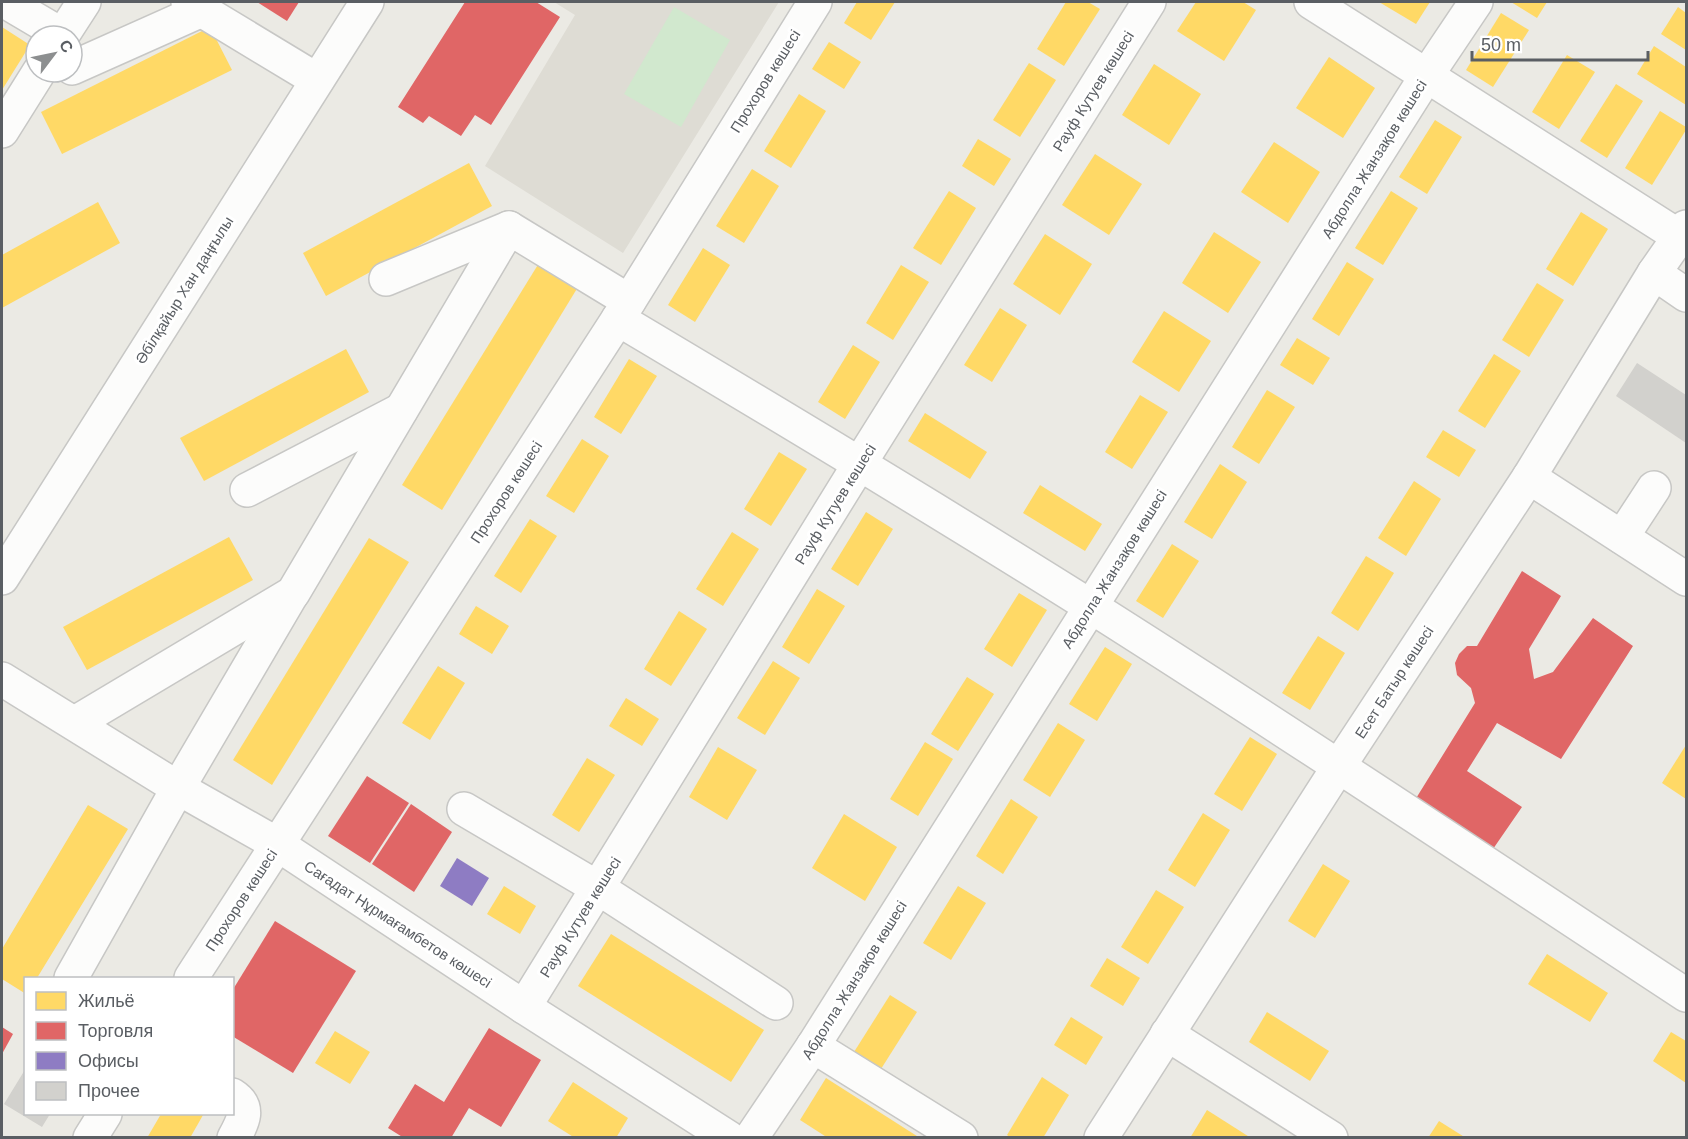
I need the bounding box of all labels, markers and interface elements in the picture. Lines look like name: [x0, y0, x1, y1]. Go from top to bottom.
north arrow: [24, 24, 84, 84]
scale bar: [1472, 24, 1648, 62]
street label: Прохоров көшесі: [727, 27, 803, 135]
street label: Рауф Кутуев көшесі: [1049, 28, 1137, 154]
text: 50 m: [1481, 35, 1521, 55]
text: С: [56, 37, 77, 56]
street label: Абдолла Жанзақов көшесі: [1318, 77, 1430, 241]
street label: Әбілқайыр Хан даңғылы: [132, 213, 236, 367]
street label: Прохоров көшесі: [467, 438, 545, 546]
street label: Рауф Кутуев көшесі: [791, 441, 879, 567]
street label: Абдолла Жанзақов көшесі: [1058, 487, 1170, 651]
street label: Есет Батыр көшесі: [1351, 623, 1437, 741]
street label: Прохоров көшесі: [202, 846, 280, 954]
street label: Рауф Кутуев көшесі: [536, 854, 624, 980]
street label: Сағадат Нұрмағамбетов көшесі: [301, 857, 495, 991]
street label: Абдолла Жанзақов көшесі: [798, 898, 910, 1062]
legend: [24, 977, 234, 1115]
text: Жильё: [78, 991, 135, 1011]
text: Торговля: [78, 1021, 153, 1041]
text: Офисы: [78, 1051, 139, 1071]
text: Прочее: [78, 1081, 140, 1101]

